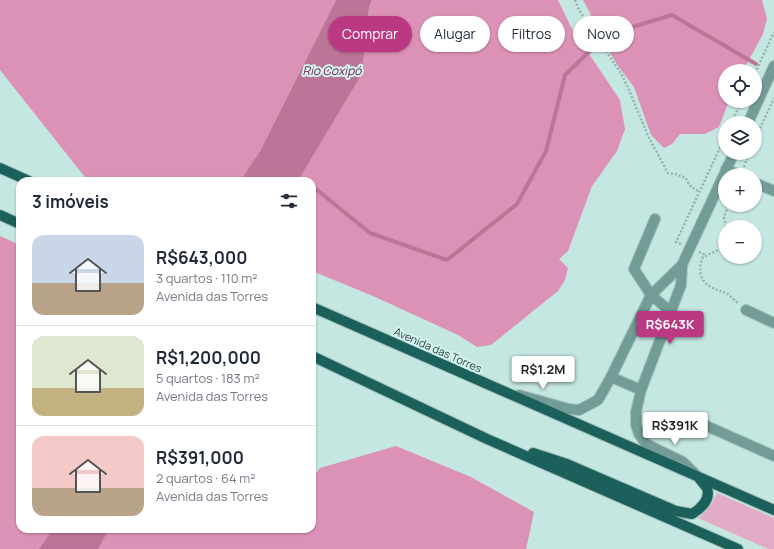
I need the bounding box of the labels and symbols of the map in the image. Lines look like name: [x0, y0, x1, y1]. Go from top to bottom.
water label: Rio Coxipó: [303, 62, 362, 79]
pin: R$643K: [637, 311, 703, 345]
street label: Avenida das Torres: [392, 323, 485, 376]
pin: R$1.2M: [510, 356, 576, 390]
pin: R$391K: [642, 412, 708, 446]

